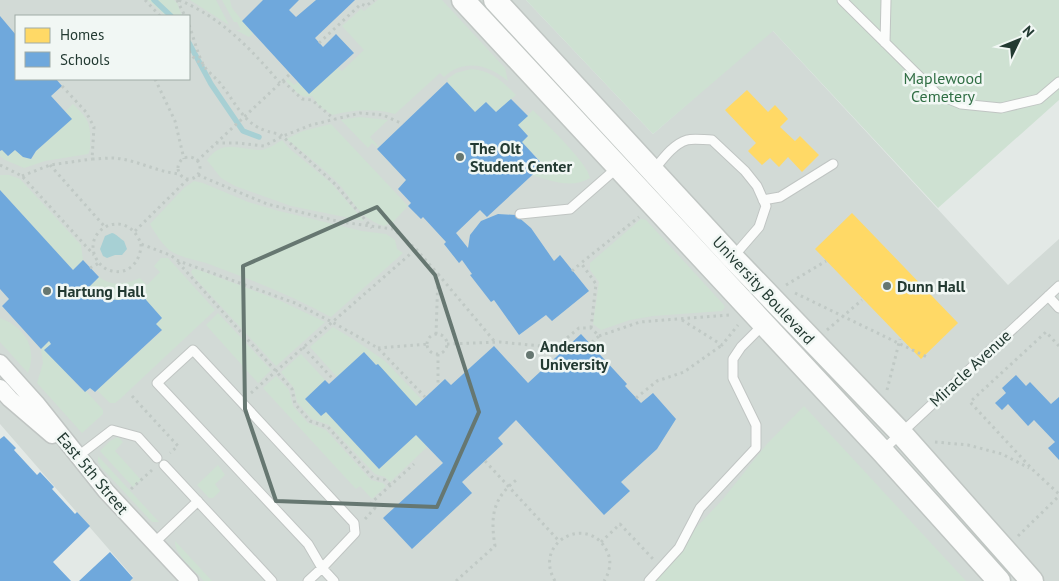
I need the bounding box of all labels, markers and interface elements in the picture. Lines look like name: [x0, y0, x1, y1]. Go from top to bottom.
legend: [15, 15, 190, 80]
north arrow: [994, 15, 1044, 65]
text: N: [1019, 22, 1038, 41]
text: Homes: [60, 25, 104, 44]
text: Schools: [60, 50, 110, 69]
park label: Maplewood Cemetery: [903, 68, 983, 106]
place label: The Olt Student Center: [470, 138, 572, 176]
marker: The Olt Student Center: [454, 151, 466, 163]
street label: University Boulevard: [709, 232, 819, 348]
place label: Dunn Hall: [897, 276, 966, 296]
marker: Dunn Hall: [881, 280, 893, 292]
place label: Hartung Hall: [57, 281, 145, 301]
marker: Hartung Hall: [41, 285, 53, 297]
street label: Miracle Avenue: [925, 325, 1015, 411]
place label: Anderson University: [540, 336, 609, 374]
marker: Anderson University: [524, 349, 536, 361]
street label: East 5th Street: [53, 428, 133, 519]

